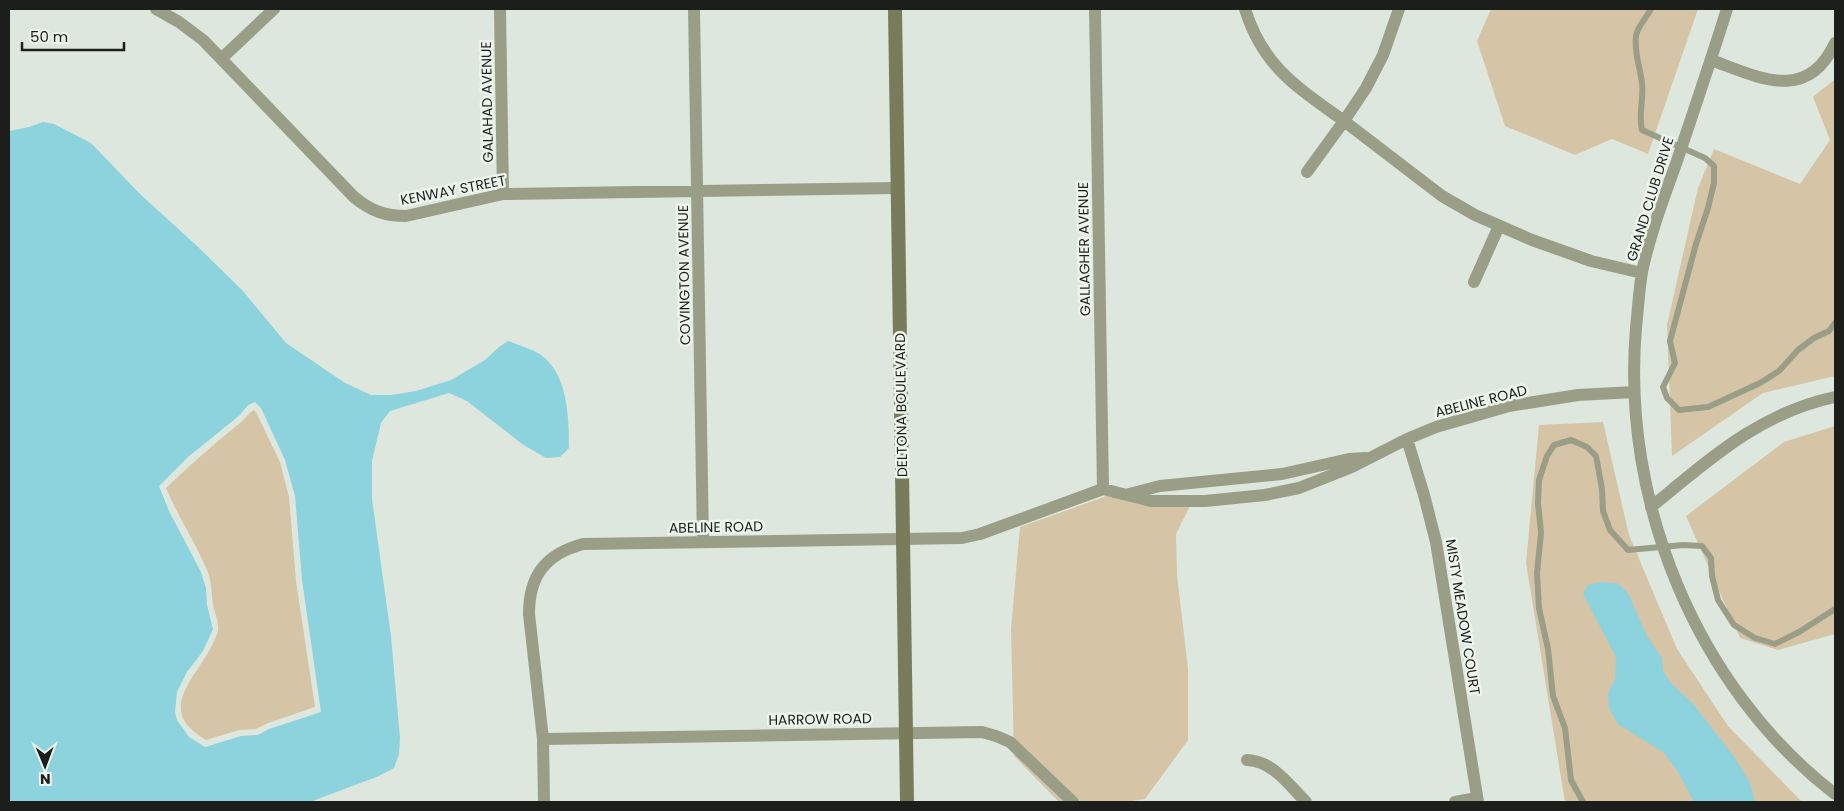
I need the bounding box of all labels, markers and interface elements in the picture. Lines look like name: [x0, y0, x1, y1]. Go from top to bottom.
scale bar: [22, 20, 125, 52]
text: 50 m: [30, 26, 68, 47]
street label: GALAHAD AVENUE: [476, 41, 498, 163]
street label: GRAND CLUB DRIVE: [1622, 134, 1678, 264]
street label: KENWAY STREET: [399, 170, 508, 210]
street label: GALLAGHER AVENUE: [1073, 182, 1095, 316]
street label: COVINGTON AVENUE: [673, 205, 695, 345]
street label: DELTONA BOULEVARD: [890, 333, 912, 477]
street label: ABELINE ROAD: [1433, 380, 1529, 422]
street label: ABELINE ROAD: [669, 516, 763, 538]
street label: MISTY MEADOW COURT: [1441, 538, 1485, 697]
street label: HARROW ROAD: [768, 708, 872, 730]
north arrow: [20, 741, 70, 791]
text: N: [40, 769, 51, 789]

